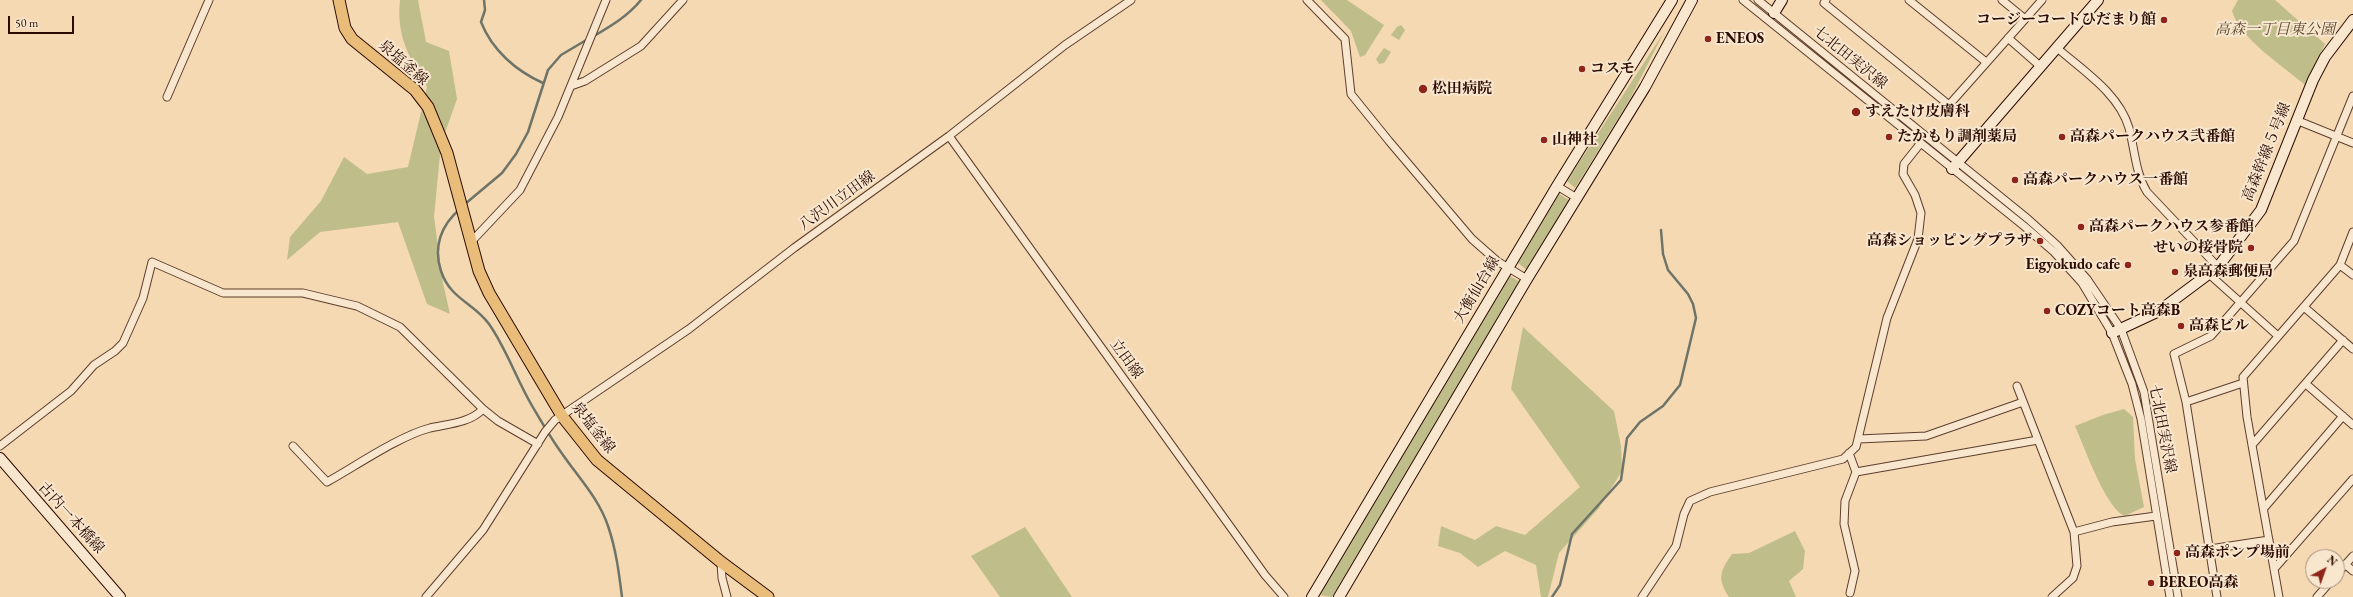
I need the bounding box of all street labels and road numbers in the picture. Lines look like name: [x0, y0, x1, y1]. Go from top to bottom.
street label: 七北田実沢線: [1809, 23, 1891, 93]
street label: 泉塩釜線: [374, 37, 432, 89]
street label: 高森幹線５号線: [2239, 100, 2295, 204]
street label: 八沢川立田線: [795, 167, 879, 235]
street label: 大衡仙台線: [1450, 253, 1504, 327]
street label: 立田線: [1105, 336, 1147, 382]
street label: 七北田実沢線: [2145, 383, 2179, 475]
street label: 泉塩釜線: [567, 399, 619, 457]
street label: 古内一本橋線: [34, 479, 108, 557]

